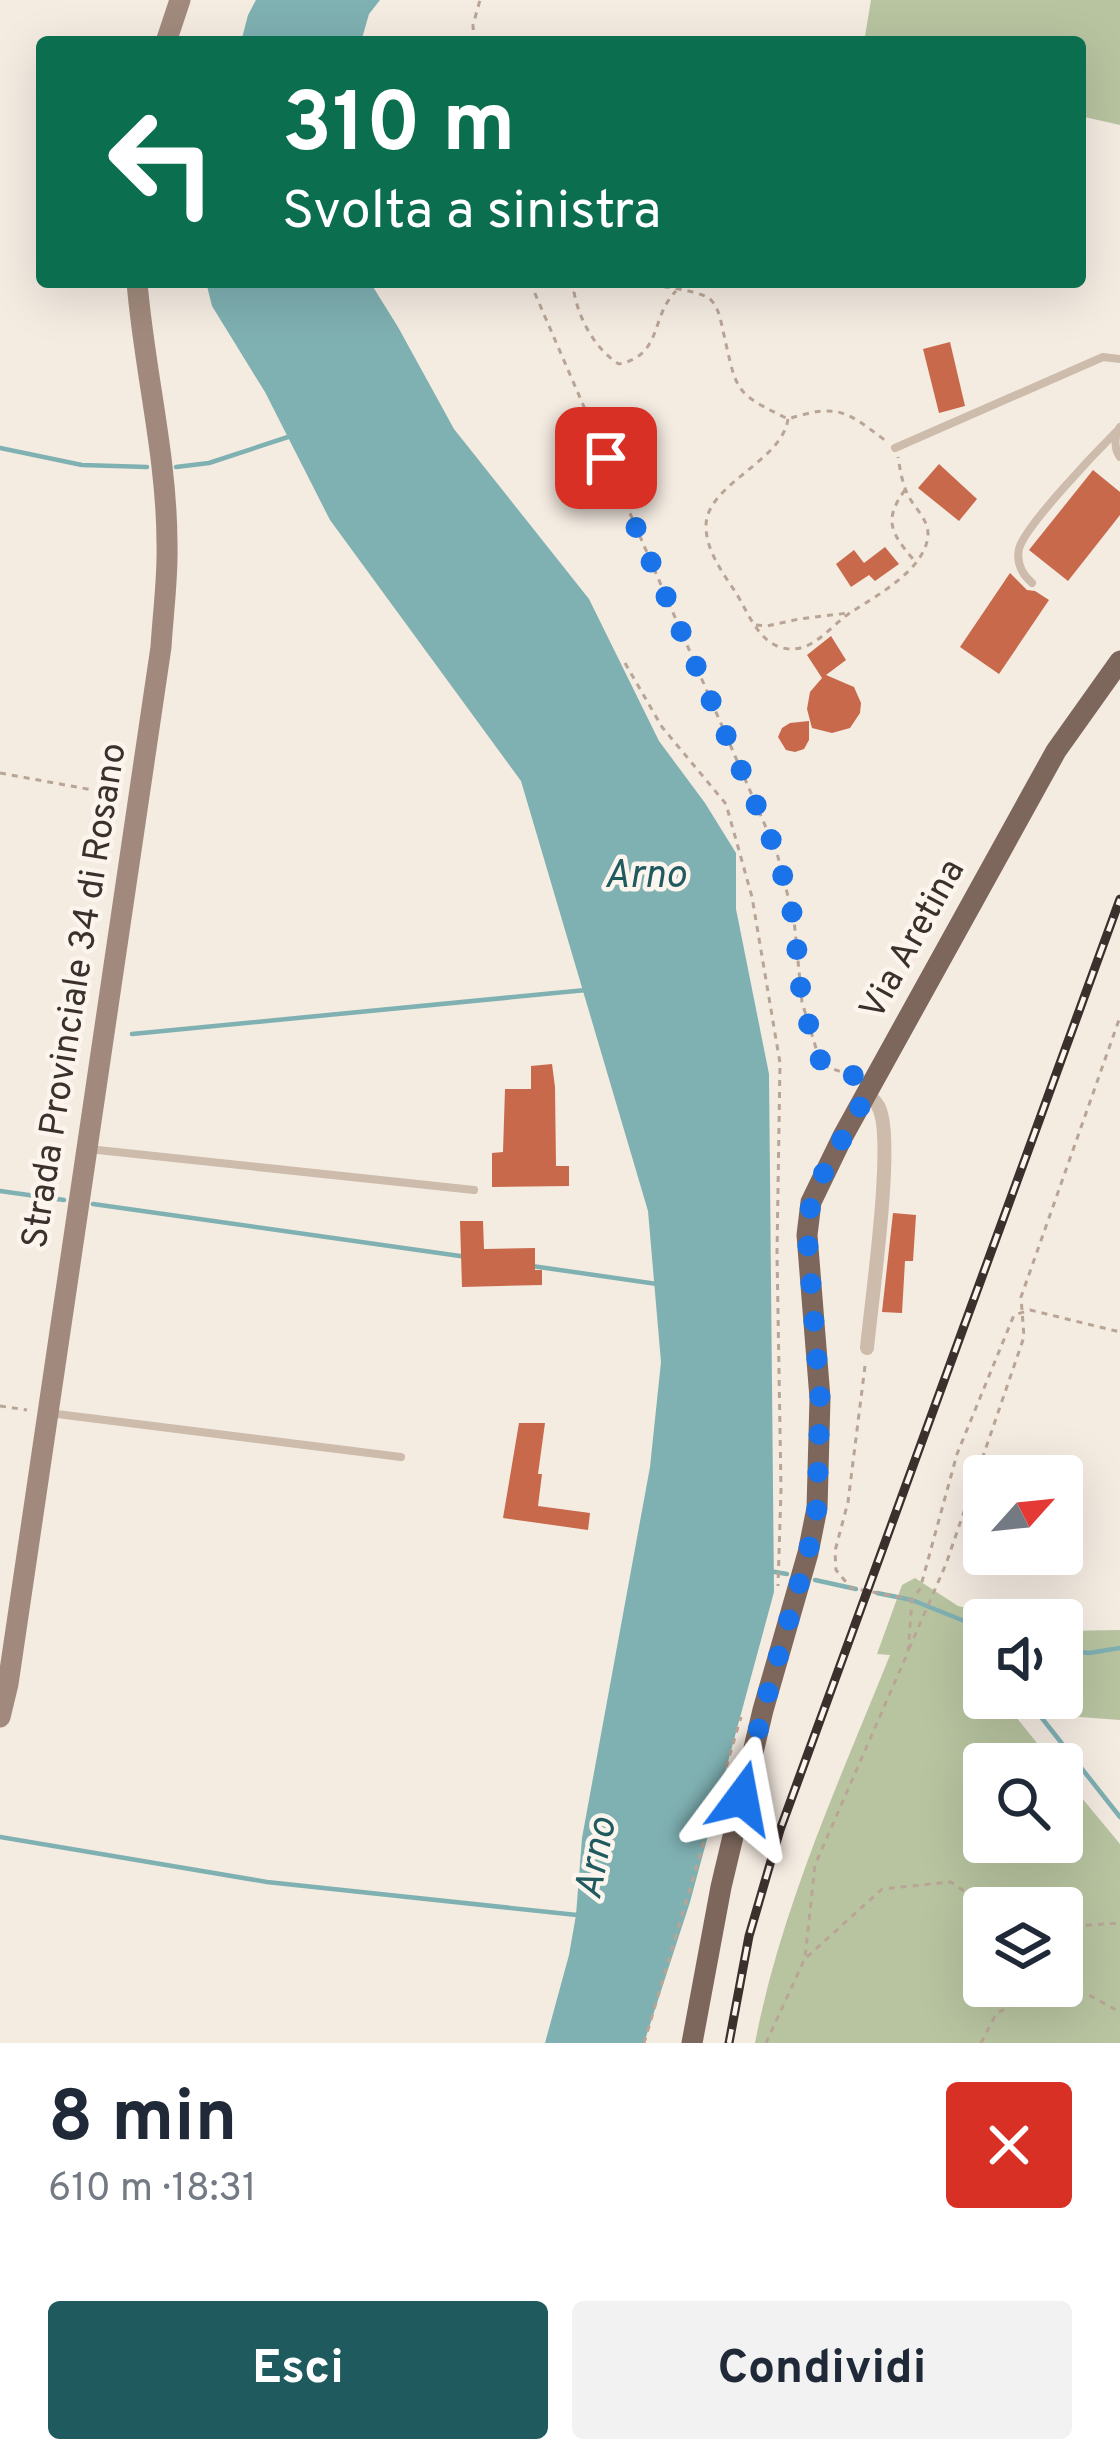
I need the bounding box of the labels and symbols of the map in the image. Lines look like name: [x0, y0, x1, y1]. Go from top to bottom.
pin: [555, 407, 657, 509]
street label: Strada Provinciale 34 di Rosano: [13, 740, 139, 1252]
street label: Via Aretina: [851, 852, 977, 1028]
water label: Arno: [604, 853, 686, 902]
north arrow: [963, 1455, 1083, 1575]
position arrow: [679, 1735, 805, 1861]
water label: Arno: [566, 1814, 630, 1904]

